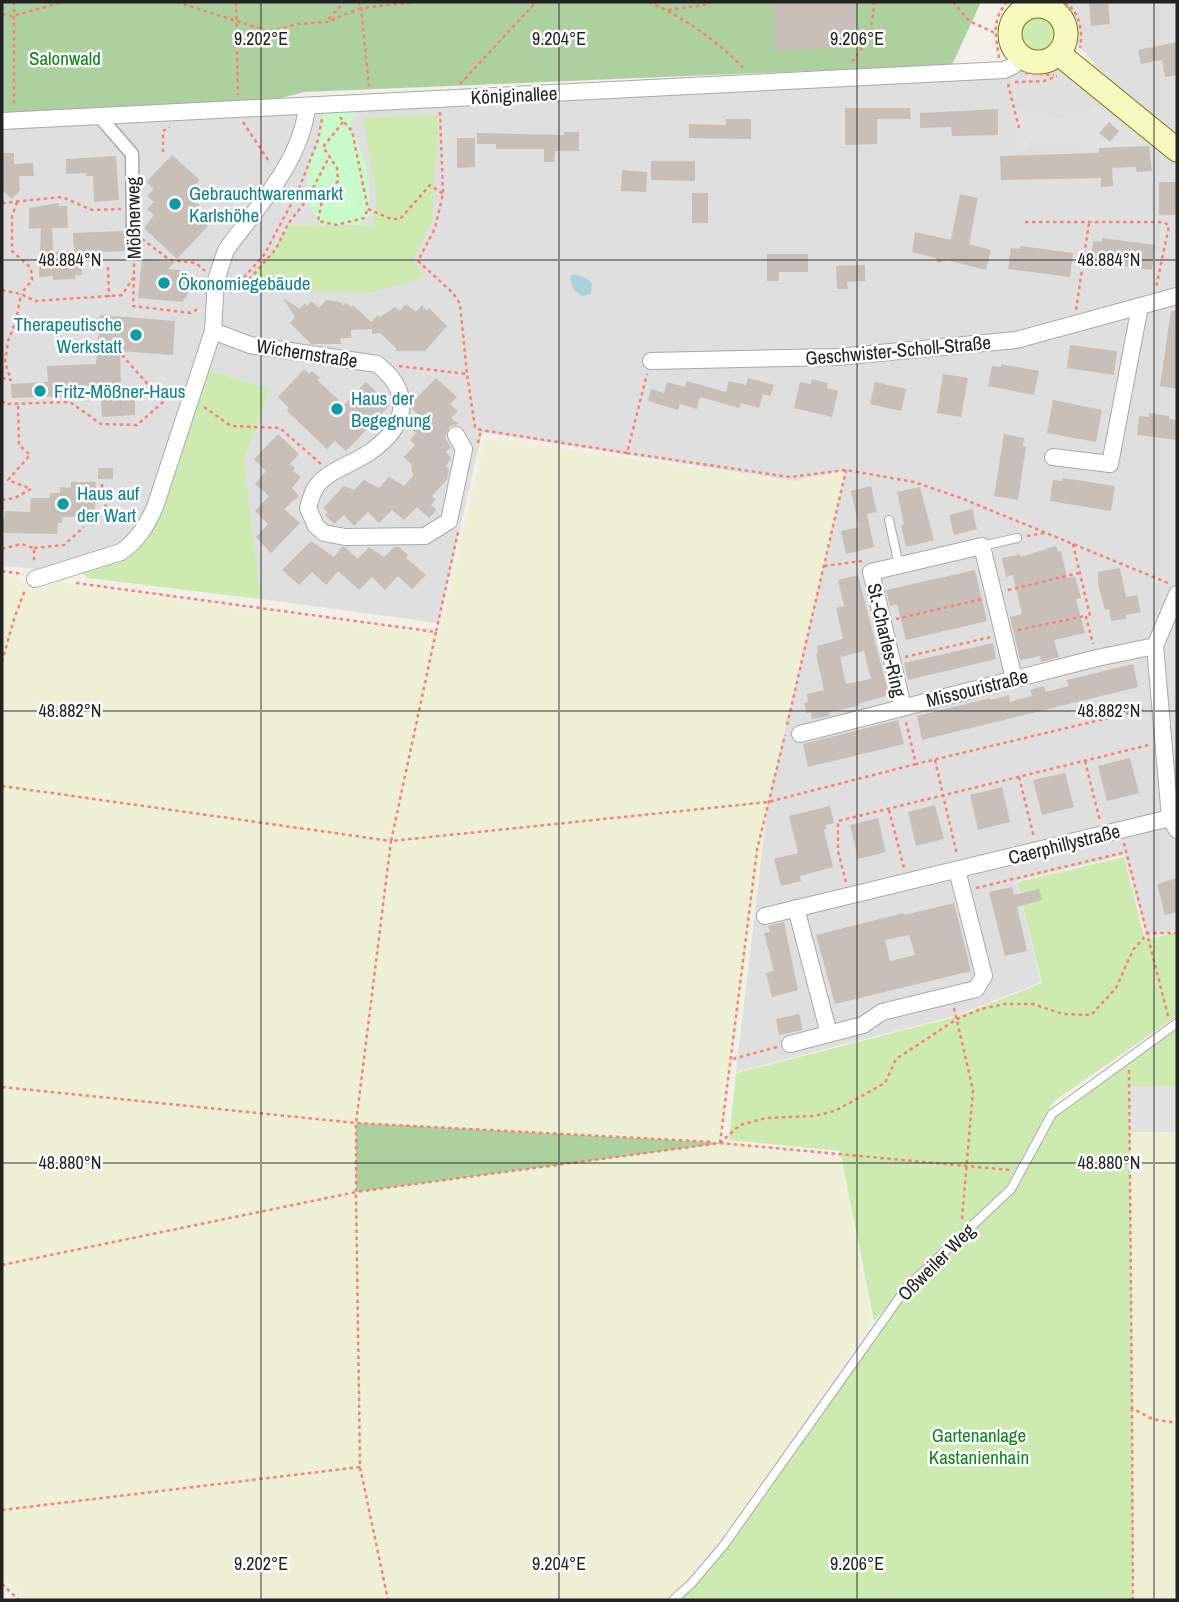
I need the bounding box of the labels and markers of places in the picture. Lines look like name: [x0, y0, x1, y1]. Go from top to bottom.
place label: Gebrauchtwarenmarkt Karlshöhe: [189, 180, 344, 228]
marker: Gebrauchtwarenmarkt Karlshöhe: [167, 196, 183, 212]
place label: Ökonomiegebäude: [178, 270, 311, 296]
marker: Ökonomiegebäude: [156, 275, 172, 291]
place label: Therapeutische Werkstatt: [14, 311, 123, 359]
marker: Therapeutische Werkstatt: [128, 327, 144, 343]
place label: Fritz-Mößner-Haus: [54, 378, 186, 404]
marker: Fritz-Mößner-Haus: [32, 383, 48, 399]
place label: Haus der Begegnung: [351, 385, 431, 433]
marker: Haus der Begegnung: [329, 401, 345, 417]
place label: Haus auf der Wart: [77, 480, 140, 528]
marker: Haus auf der Wart: [55, 496, 71, 512]

